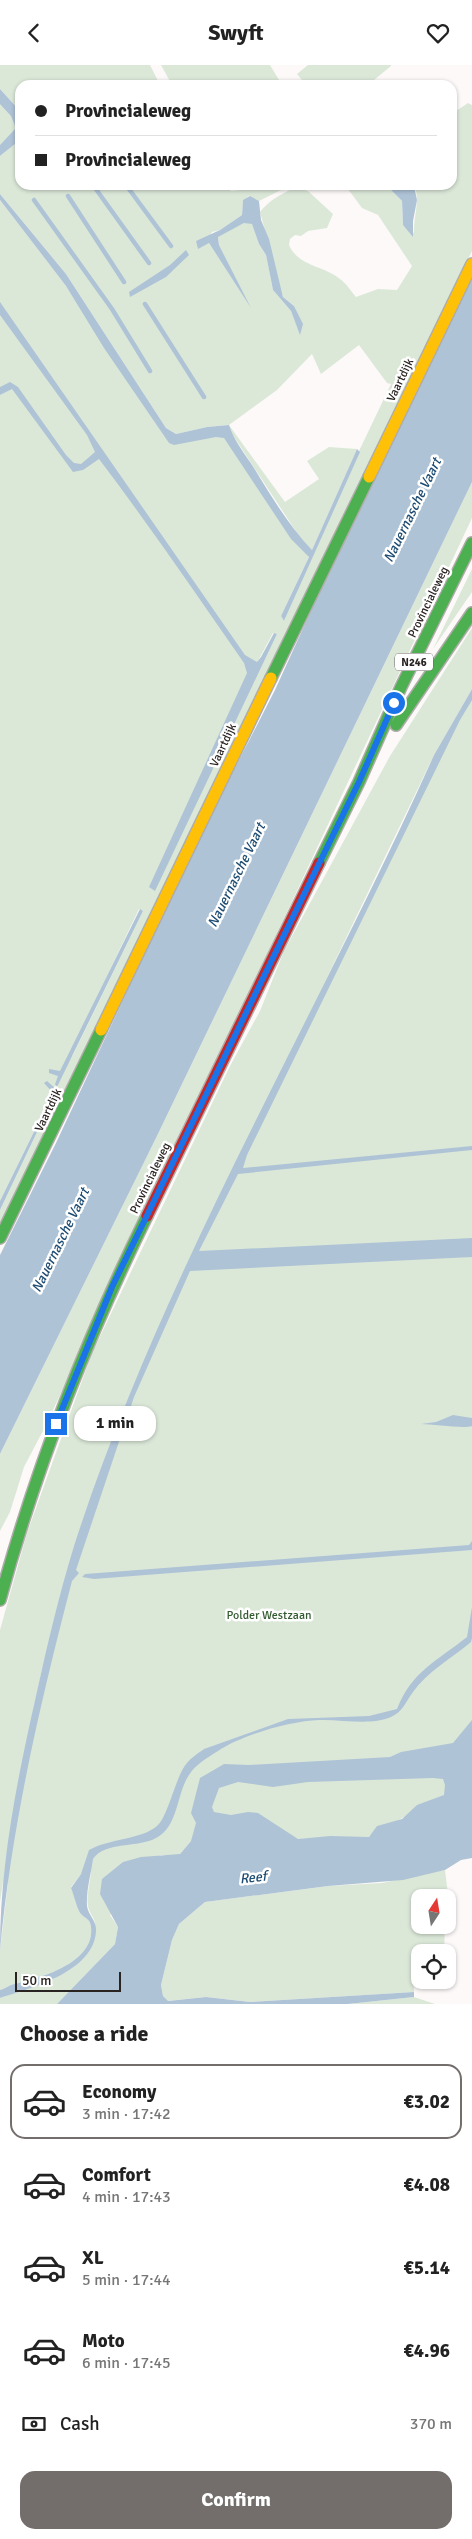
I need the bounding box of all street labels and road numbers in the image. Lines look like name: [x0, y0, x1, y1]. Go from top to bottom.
street label: Vaartdijk: [384, 356, 417, 404]
street label: Provincialeweg: [405, 564, 452, 640]
road number: N246: [395, 653, 433, 671]
street label: Vaartdijk: [207, 721, 240, 769]
street label: Vaartdijk: [32, 1086, 65, 1134]
street label: Provincialeweg: [127, 1140, 174, 1216]

